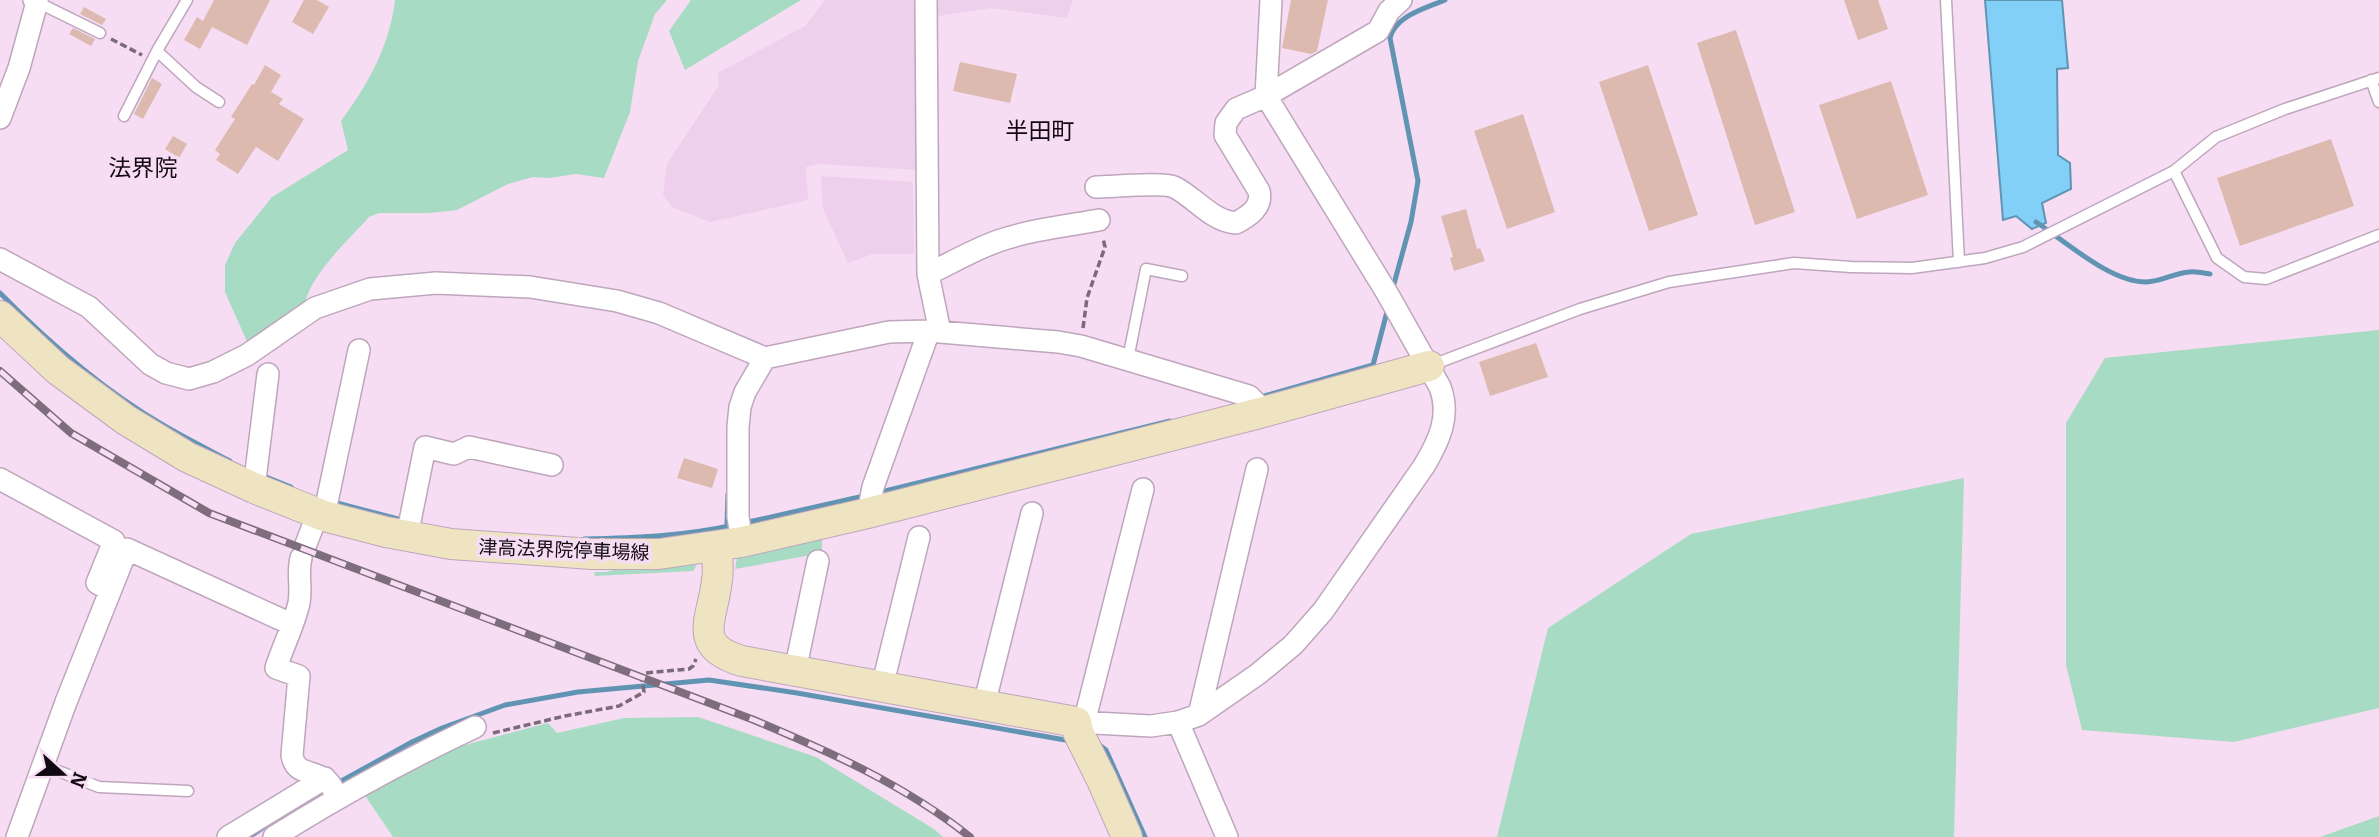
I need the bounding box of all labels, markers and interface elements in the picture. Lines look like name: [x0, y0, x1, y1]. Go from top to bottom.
district label: 半田町: [1006, 117, 1075, 145]
district label: 法界院: [109, 154, 178, 182]
street label: 津高法界院停車場線: [478, 536, 650, 564]
north arrow: [28, 739, 98, 809]
text: N: [65, 769, 92, 791]

